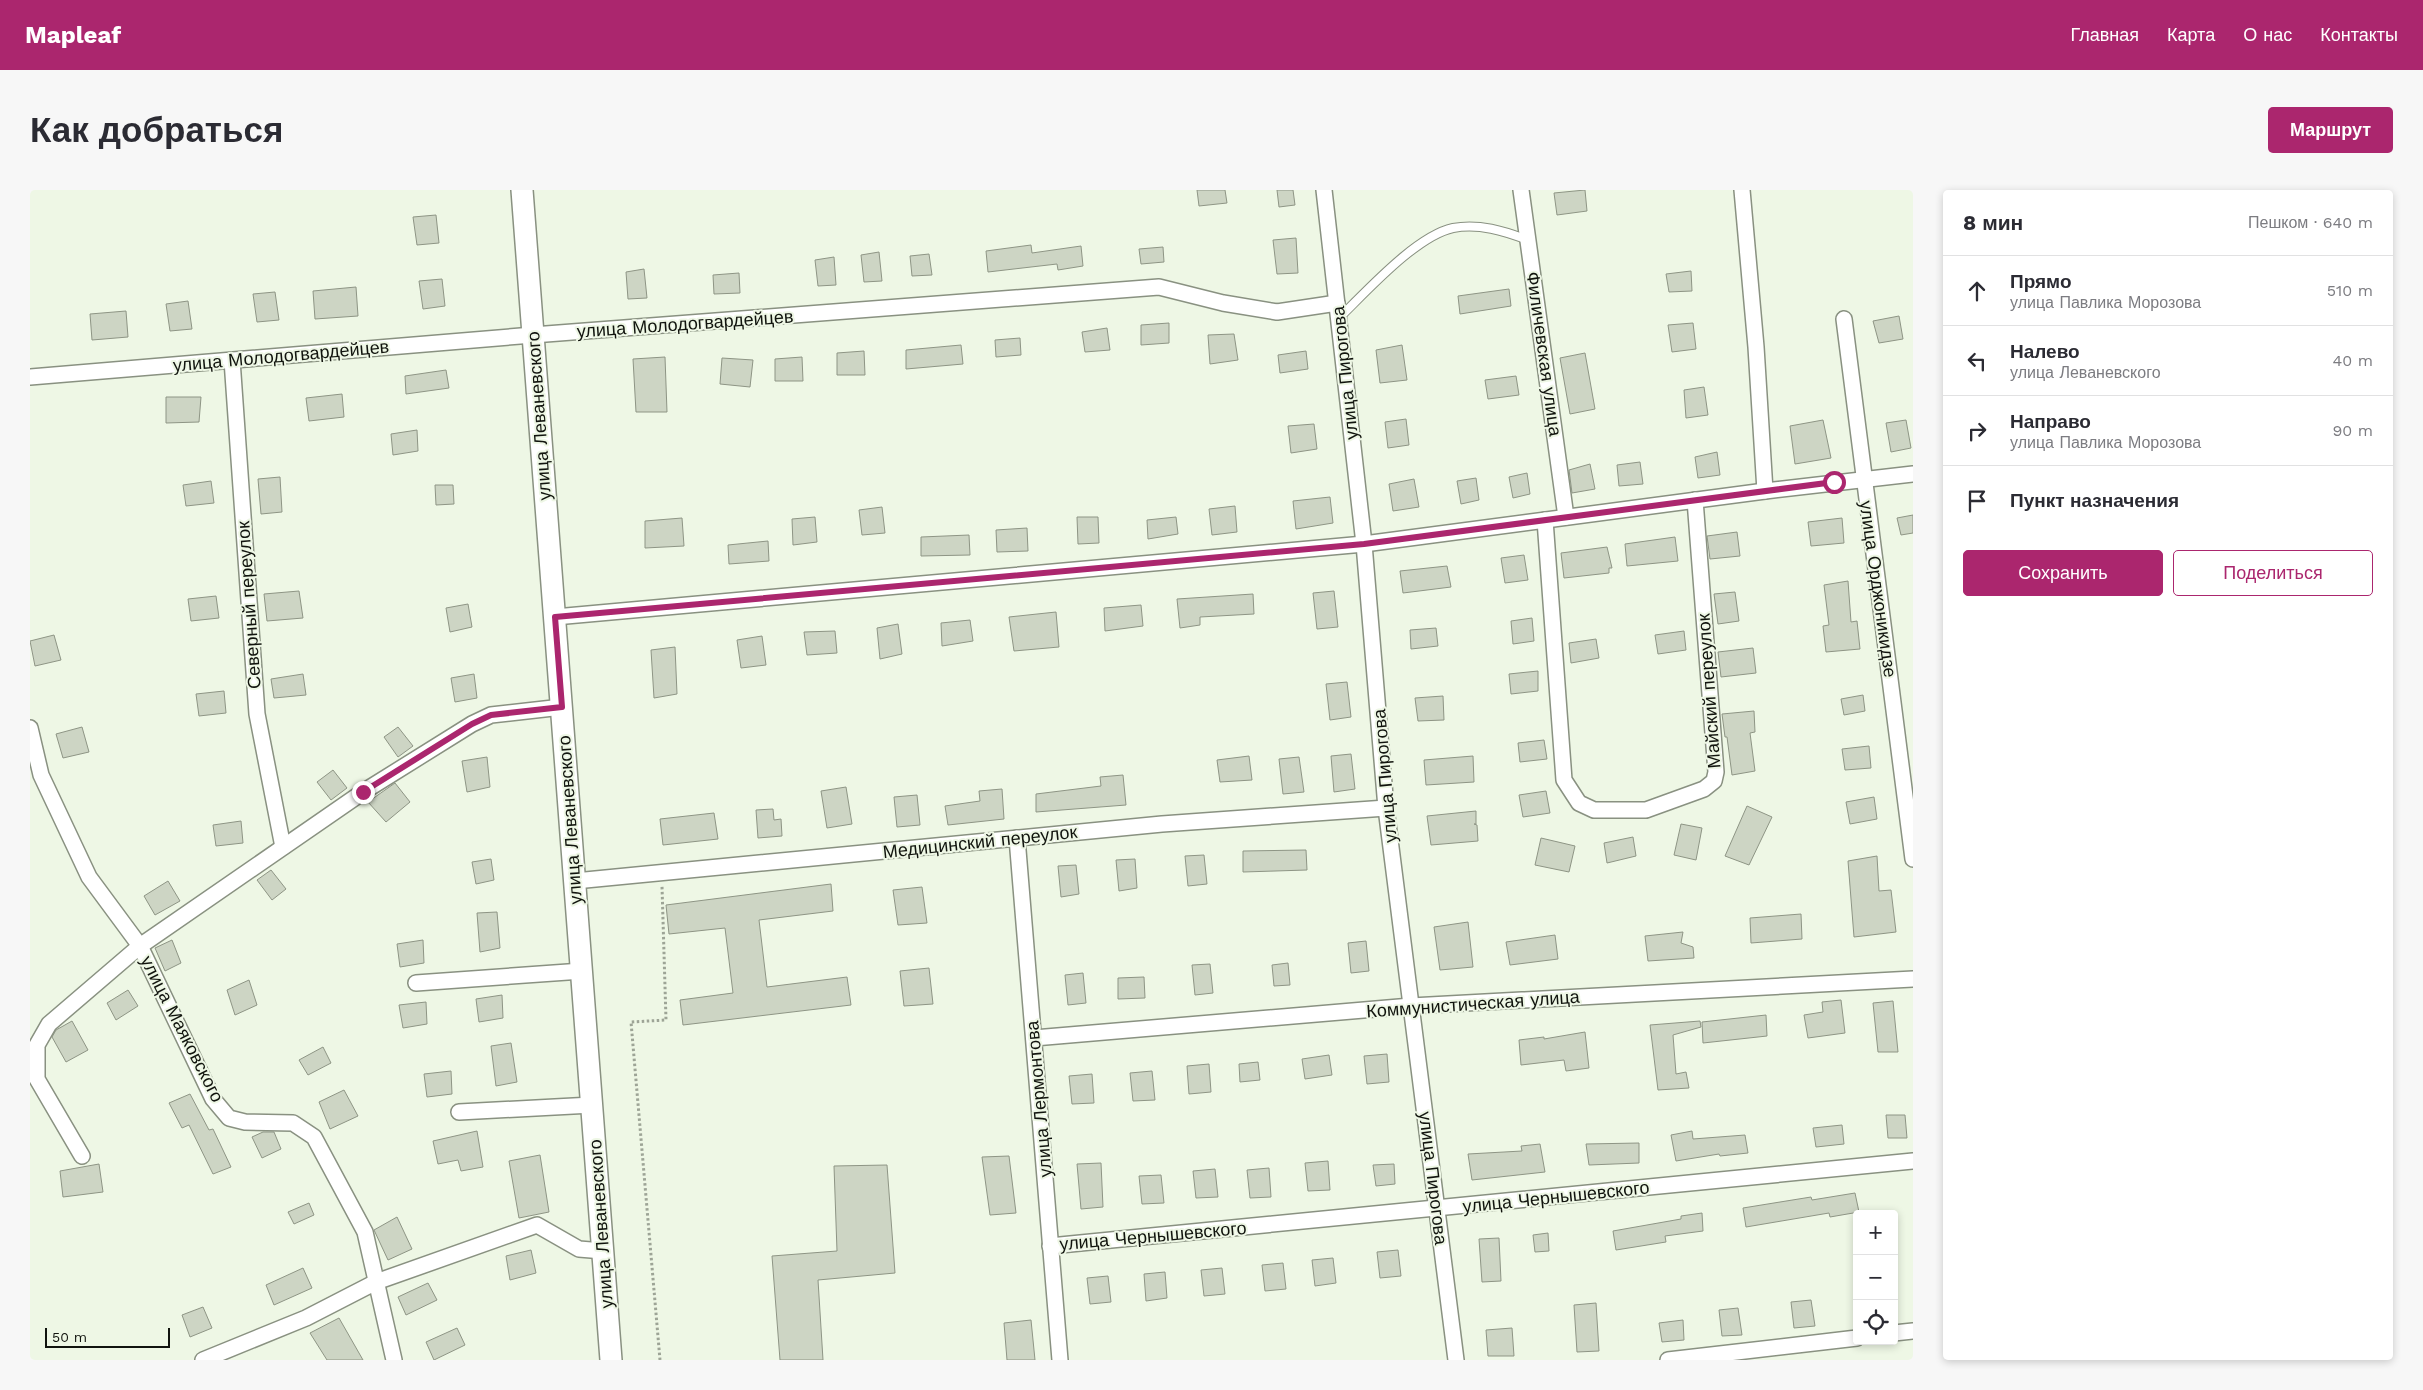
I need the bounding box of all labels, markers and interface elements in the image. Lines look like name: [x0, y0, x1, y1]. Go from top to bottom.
text: Mapleaf: [25, 21, 121, 49]
text: Главная: [2070, 24, 2139, 45]
text: Карта: [2167, 24, 2215, 45]
text: О нас: [2243, 24, 2292, 45]
text: Контакты: [2320, 24, 2398, 45]
button: Маршрут: [2268, 107, 2393, 153]
text: Как добраться: [30, 109, 283, 151]
text: 8 мин: [1963, 210, 2023, 235]
text: Пешком · 640 m: [2248, 213, 2373, 232]
street label: Филичевская улица: [1523, 270, 1567, 438]
text: Прямо: [2010, 270, 2072, 293]
icon: ahead: [1963, 277, 1991, 305]
text: 510 m: [2327, 281, 2373, 300]
text: улица Павлика Морозова: [2010, 293, 2201, 312]
street label: улица Пирогова: [1327, 304, 1362, 441]
street label: улица Молодогвардейцев: [576, 305, 794, 342]
street label: улица Леваневского: [522, 331, 555, 501]
street label: улица Молодогвардейцев: [172, 336, 390, 375]
text: Налево: [2010, 340, 2080, 363]
icon: left: [1963, 347, 1991, 375]
text: 40 m: [2333, 351, 2373, 370]
text: улица Леваневского: [2010, 363, 2161, 382]
text: Направо: [2010, 410, 2091, 433]
icon: right: [1963, 417, 1991, 445]
text: 90 m: [2332, 421, 2373, 440]
text: улица Павлика Морозова: [2010, 433, 2201, 452]
route start: [1823, 471, 1846, 494]
icon: arrive: [1963, 487, 1991, 515]
text: Пункт назначения: [2010, 489, 2179, 512]
street label: улица Орджоникидзе: [1856, 499, 1901, 679]
street label: Северный переулок: [232, 520, 265, 690]
button: Сохранить: [1963, 550, 2163, 596]
button: Поделиться: [2173, 550, 2373, 596]
street label: Майский переулок: [1693, 613, 1724, 769]
street label: улица Пирогова: [1368, 707, 1401, 844]
street label: улица Леваневского: [553, 735, 586, 905]
route end: [352, 781, 375, 804]
street label: Медицинский переулок: [882, 821, 1078, 862]
street label: улица Маяковского: [136, 952, 228, 1105]
street label: Коммунистическая улица: [1366, 986, 1581, 1021]
street label: улица Лермонтова: [1021, 1019, 1056, 1178]
street label: улица Пирогова: [1415, 1110, 1452, 1247]
street label: улица Леваневского: [584, 1139, 617, 1309]
street label: улица Чернышевского: [1462, 1176, 1650, 1217]
map controls: [1853, 1210, 1898, 1345]
button: +: [1853, 1210, 1898, 1255]
street label: улица Чернышевского: [1059, 1217, 1247, 1254]
button: −: [1853, 1255, 1898, 1300]
button: locate: [1853, 1300, 1898, 1345]
scale bar: [45, 1325, 170, 1348]
text: 50 m: [52, 1329, 87, 1345]

